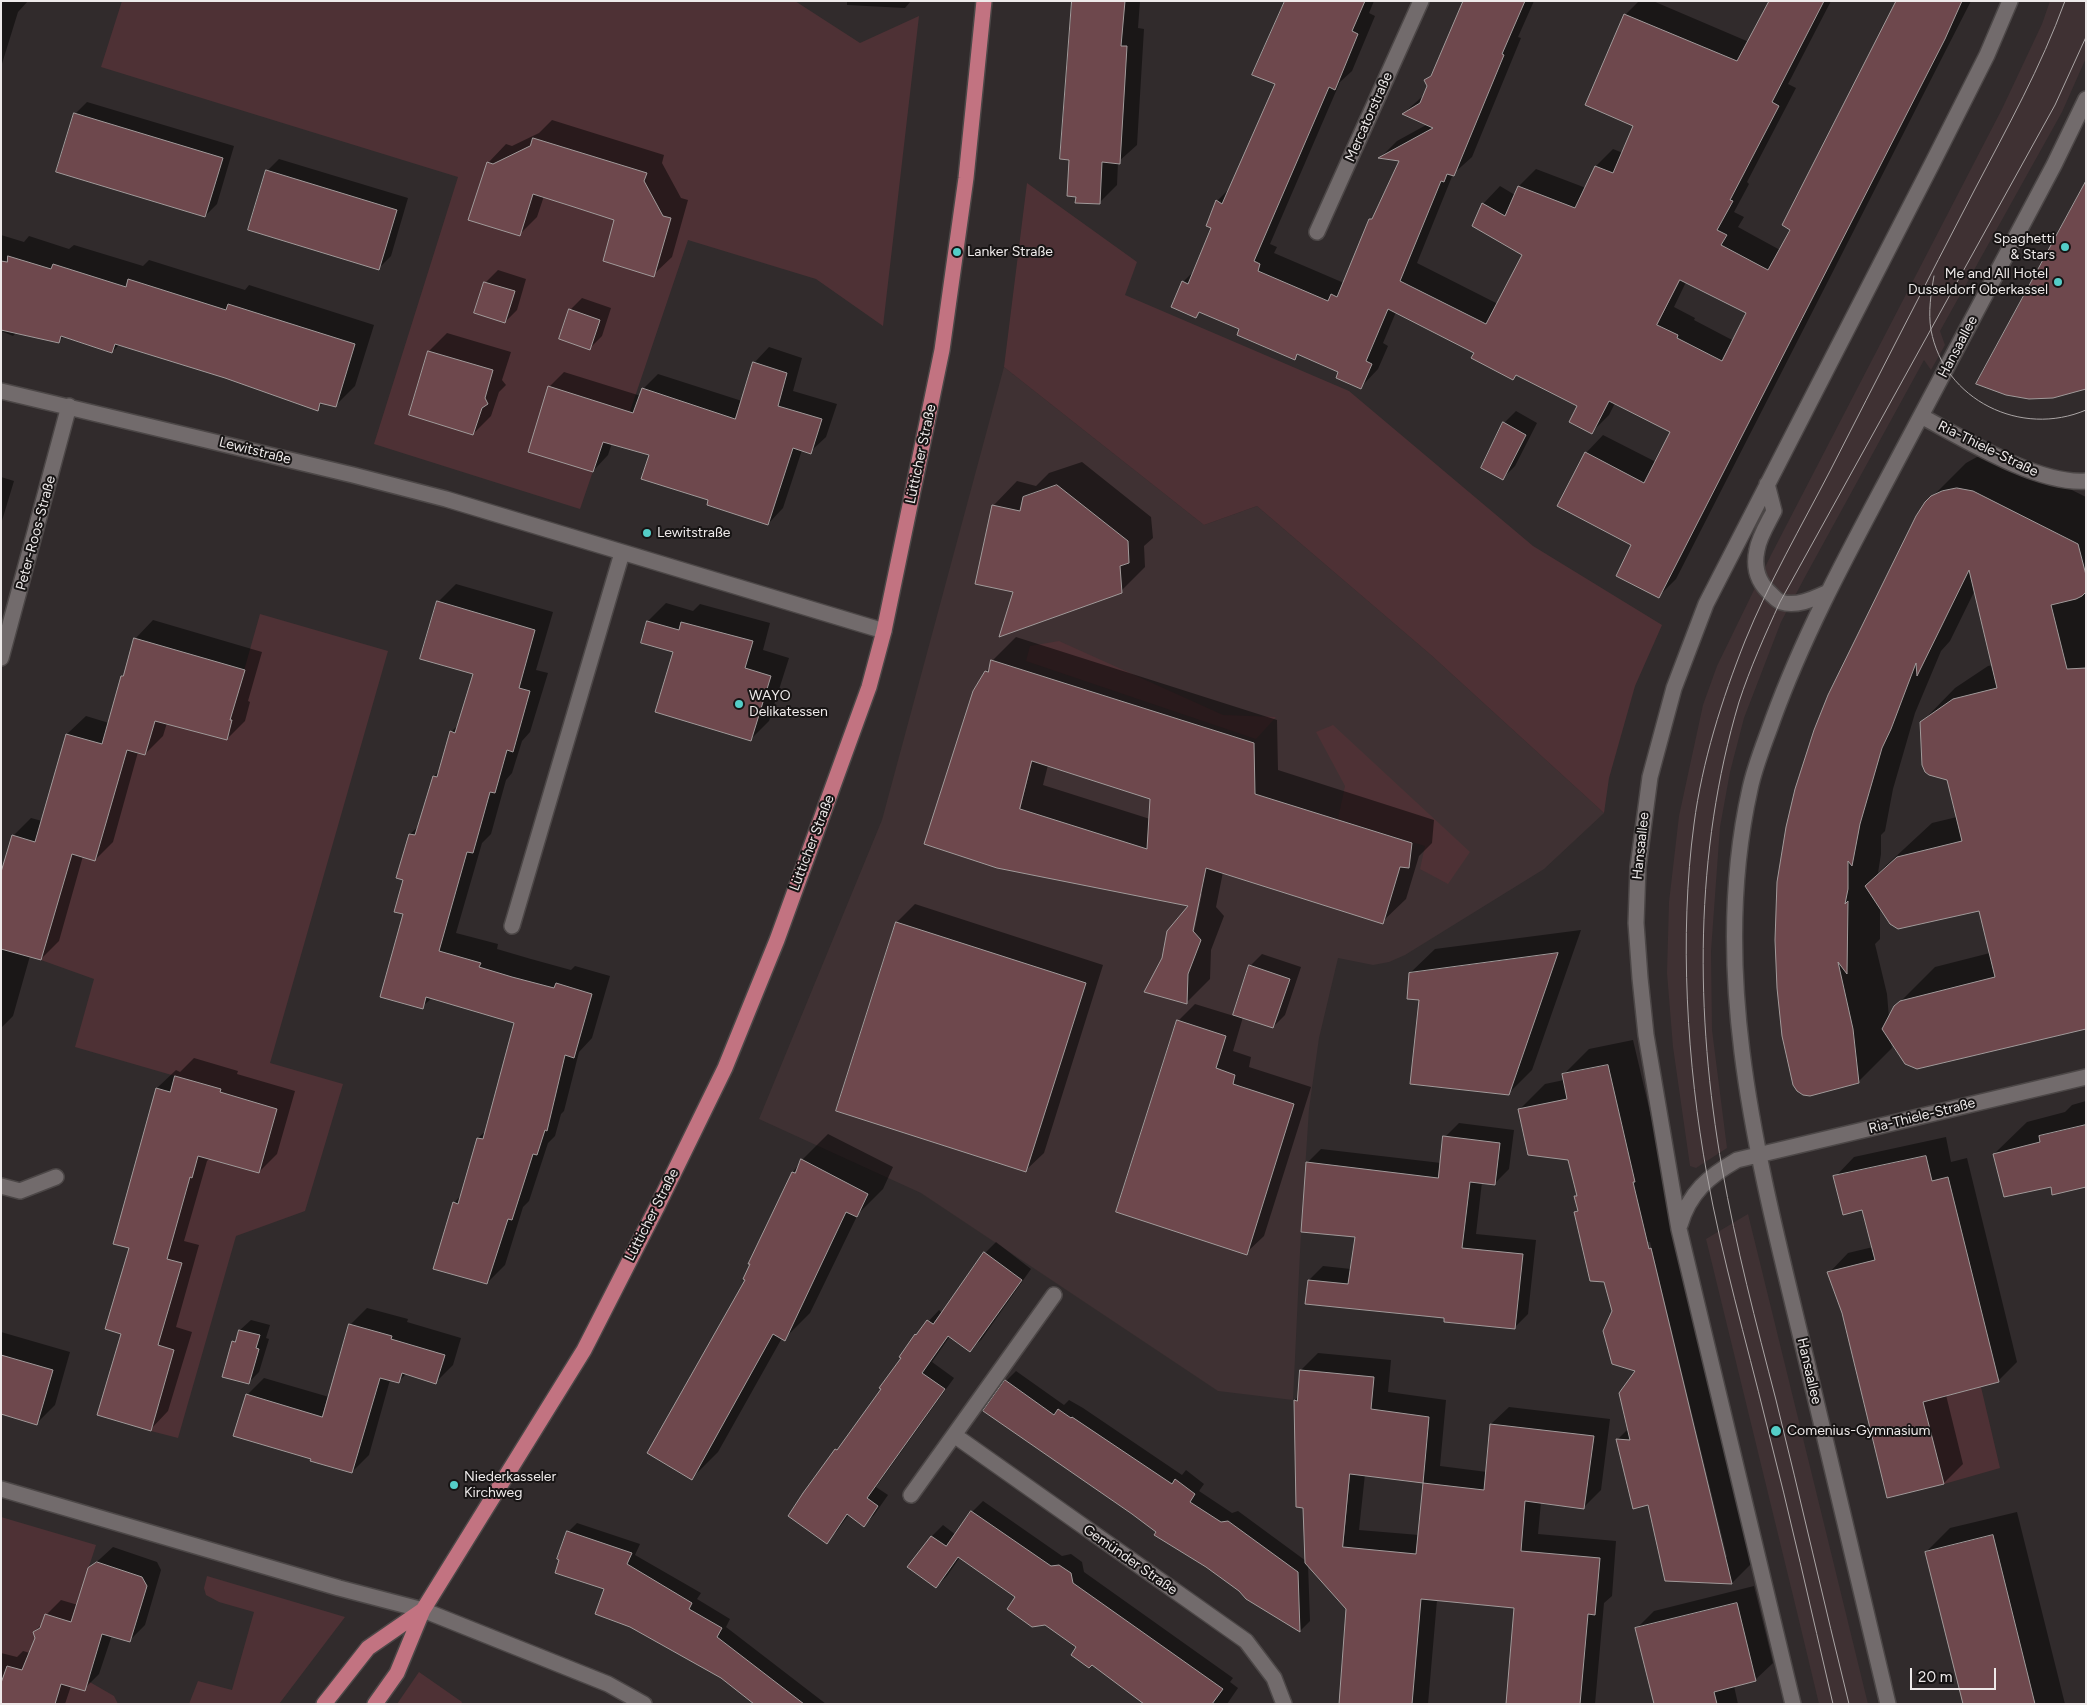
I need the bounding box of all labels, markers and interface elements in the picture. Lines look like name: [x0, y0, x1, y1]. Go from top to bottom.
street label: Mercatorstraße: [1342, 70, 1396, 164]
place label: Spaghetti & Stars: [1993, 231, 2055, 264]
marker: Spaghetti & Stars: [2059, 241, 2071, 253]
place label: Lanker Straße: [967, 244, 1053, 260]
marker: Lanker Straße: [951, 246, 963, 258]
place label: Me and All Hotel Dusseldorf Oberkassel: [1908, 266, 2048, 298]
marker: Me and All Hotel Dusseldorf Oberkassel: [2052, 276, 2064, 288]
street label: Hansaallee: [1935, 313, 1981, 381]
street label: Lütticher Straße: [902, 403, 940, 505]
street label: Ria-Thiele-Straße: [1935, 417, 2041, 481]
street label: Lewitstraße: [217, 434, 293, 468]
street label: Peter-Roos-Straße: [13, 474, 59, 592]
place label: Lewitstraße: [657, 525, 730, 541]
marker: Lewitstraße: [641, 527, 653, 539]
place label: WAYO Delikatessen: [749, 688, 828, 720]
marker: WAYO Delikatessen: [733, 698, 745, 710]
street label: Lütticher Straße: [786, 793, 838, 893]
street label: Hansaallee: [1629, 811, 1653, 881]
street label: Ria-Thiele-Straße: [1867, 1095, 1977, 1137]
street label: Lütticher Straße: [621, 1166, 683, 1264]
street label: Hansaallee: [1793, 1336, 1825, 1406]
place label: Comenius-Gymnasium: [1787, 1423, 1930, 1439]
marker: Comenius-Gymnasium: [1769, 1424, 1783, 1438]
place label: Niederkasseler Kirchweg: [464, 1469, 556, 1501]
marker: Niederkasseler Kirchweg: [448, 1479, 460, 1491]
street label: Gemünder Straße: [1080, 1521, 1180, 1599]
scale bar: [1912, 1658, 1998, 1690]
text: 20 m: [1918, 1668, 1952, 1686]

